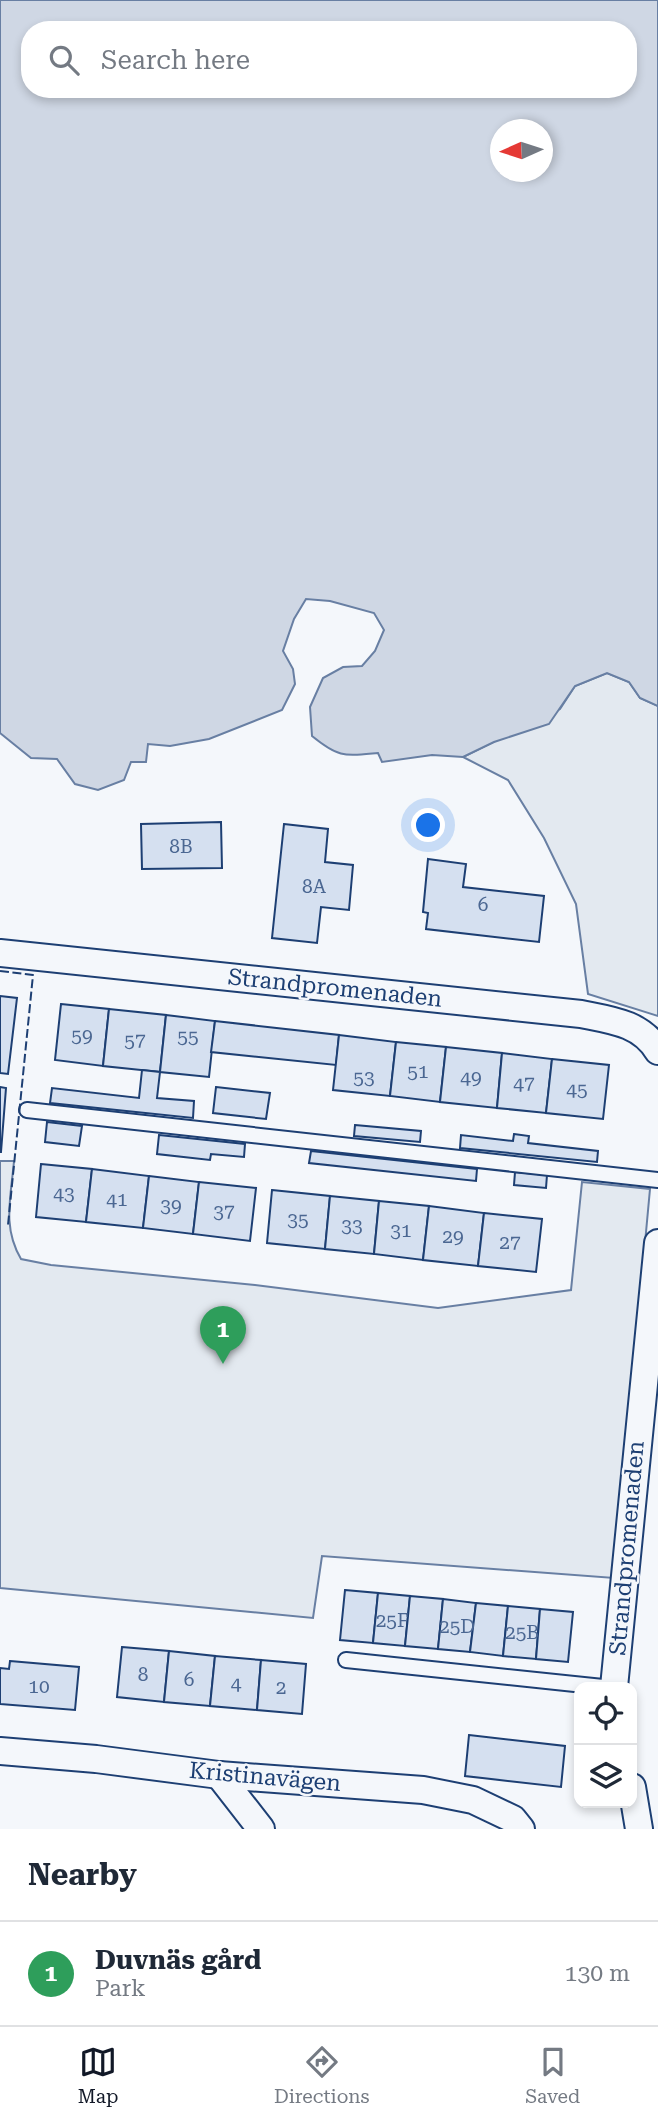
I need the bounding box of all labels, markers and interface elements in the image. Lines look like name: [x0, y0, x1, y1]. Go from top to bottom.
search box: [21, 21, 637, 98]
icon: search: [45, 41, 83, 79]
text: Search here: [101, 45, 250, 75]
north arrow: [490, 119, 553, 182]
your location: [411, 808, 445, 842]
house number: 8B: [169, 835, 193, 858]
house number: 8A: [302, 875, 327, 898]
house number: 6: [478, 893, 488, 916]
street label: Strandpromenaden: [227, 963, 444, 1013]
house number: 59: [71, 1024, 93, 1047]
house number: 55: [177, 1025, 199, 1048]
house number: 57: [124, 1029, 146, 1052]
house number: 51: [407, 1060, 429, 1083]
house number: 53: [353, 1066, 375, 1089]
house number: 49: [460, 1066, 482, 1089]
house number: 47: [513, 1072, 535, 1095]
house number: 45: [566, 1078, 588, 1101]
house number: 43: [53, 1182, 75, 1205]
house number: 41: [106, 1188, 128, 1211]
house number: 39: [160, 1194, 182, 1217]
house number: 37: [213, 1200, 235, 1223]
house number: 35: [287, 1208, 309, 1231]
house number: 33: [341, 1214, 363, 1237]
house number: 31: [390, 1219, 412, 1242]
house number: 29: [442, 1225, 464, 1248]
house number: 27: [499, 1231, 521, 1254]
pin: 1: [200, 1306, 246, 1364]
street label: Strandpromenaden: [604, 1439, 650, 1656]
house number: 25F: [376, 1609, 408, 1632]
house number: 25D: [439, 1615, 475, 1638]
house number: 25B: [505, 1621, 539, 1644]
house number: 8: [138, 1663, 148, 1686]
house number: 6: [184, 1668, 194, 1691]
house number: 4: [231, 1672, 242, 1695]
house number: 10: [28, 1675, 50, 1698]
house number: 2: [276, 1676, 286, 1699]
map controls: [574, 1682, 637, 1808]
button: locate: [574, 1682, 637, 1745]
button: layers: [574, 1745, 637, 1808]
street label: Kristinavägen: [188, 1757, 342, 1797]
text: Nearby: [28, 1857, 137, 1892]
text: Duvnäs gård: [95, 1945, 261, 1975]
text: 1: [45, 1960, 57, 1987]
text: 130 m: [565, 1960, 630, 1987]
text: Park: [95, 1975, 146, 2002]
tab: Map: [78, 2043, 118, 2108]
tab: Directions: [274, 2043, 370, 2108]
tab: Saved: [525, 2043, 580, 2108]

